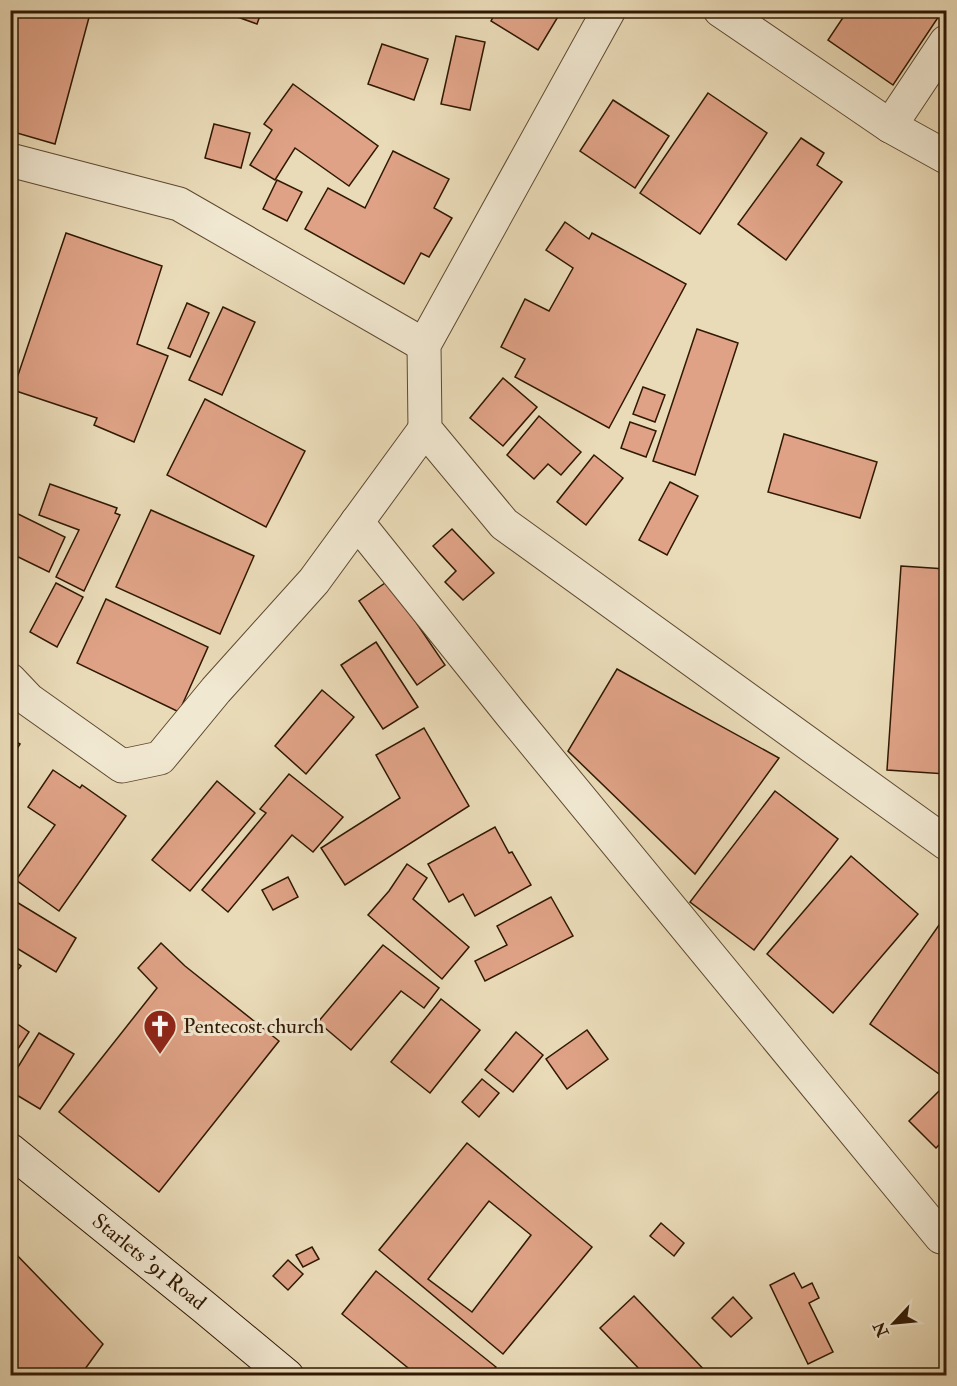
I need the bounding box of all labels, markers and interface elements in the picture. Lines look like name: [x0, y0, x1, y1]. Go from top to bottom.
church icon: Pentecost church: [142, 1008, 178, 1055]
place label: Pentecost church: [183, 1013, 324, 1040]
street label: Starlets '91 Road: [86, 1208, 212, 1317]
north arrow: [864, 1293, 924, 1353]
text: N: [869, 1318, 894, 1341]

